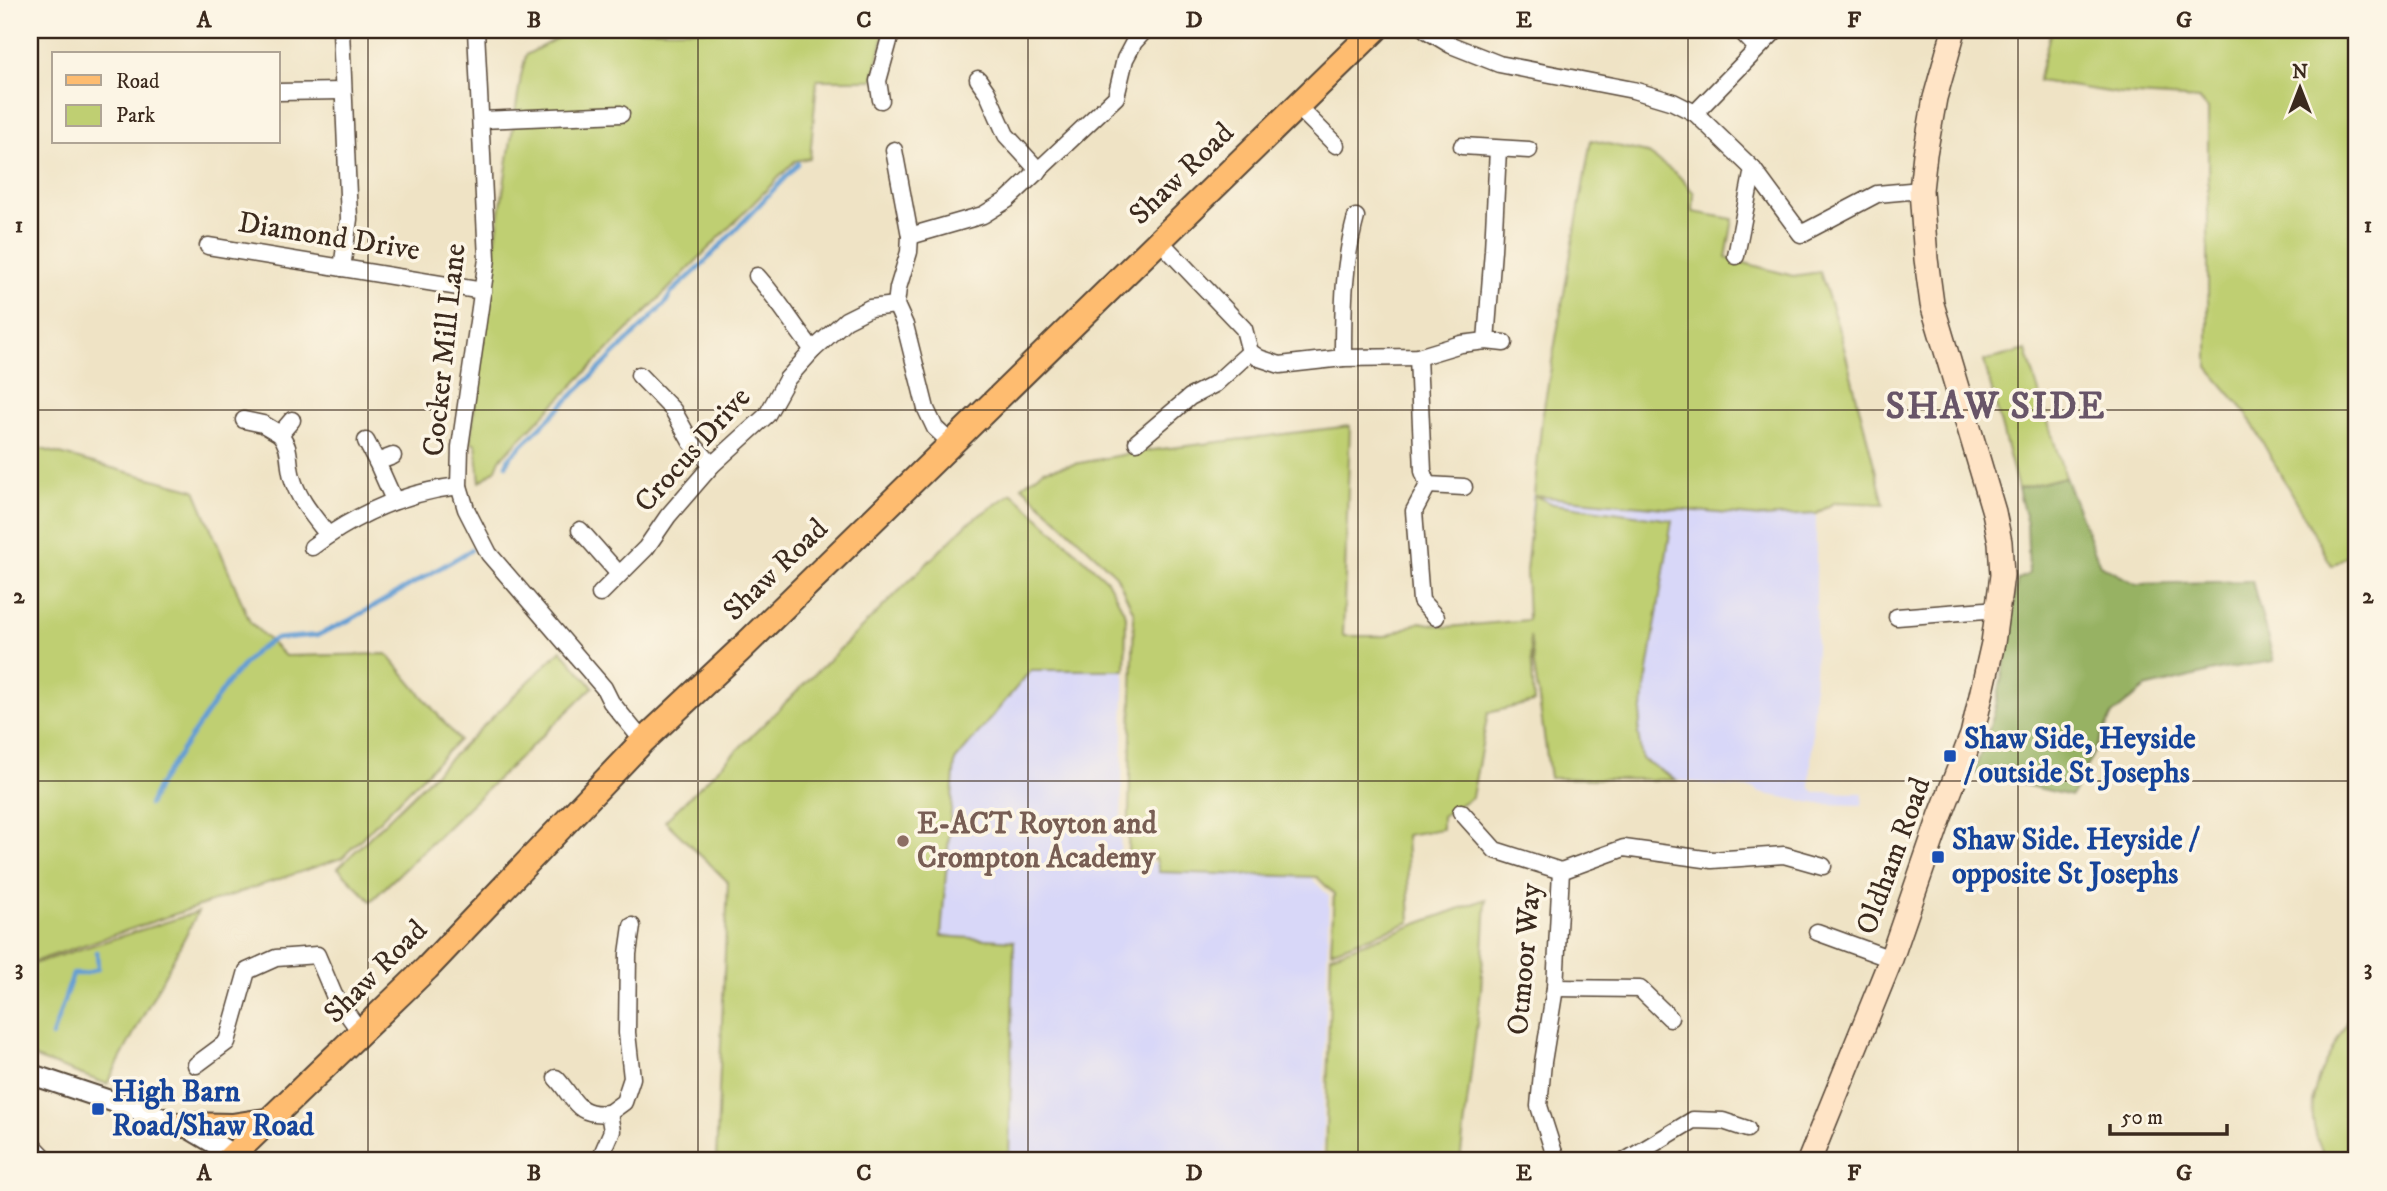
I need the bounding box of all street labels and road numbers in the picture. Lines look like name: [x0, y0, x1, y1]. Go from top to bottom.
street label: Shaw Road: [1122, 115, 1242, 233]
street label: Diamond Drive: [235, 204, 423, 270]
street label: Cocker Mill Lane: [415, 242, 475, 458]
street label: Crocus Drive: [627, 380, 759, 520]
street label: Shaw Road: [716, 511, 836, 629]
street label: Oldham Road: [1848, 772, 1940, 940]
street label: Otmoor Way: [1500, 881, 1550, 1037]
street label: Shaw Road: [316, 912, 436, 1032]

